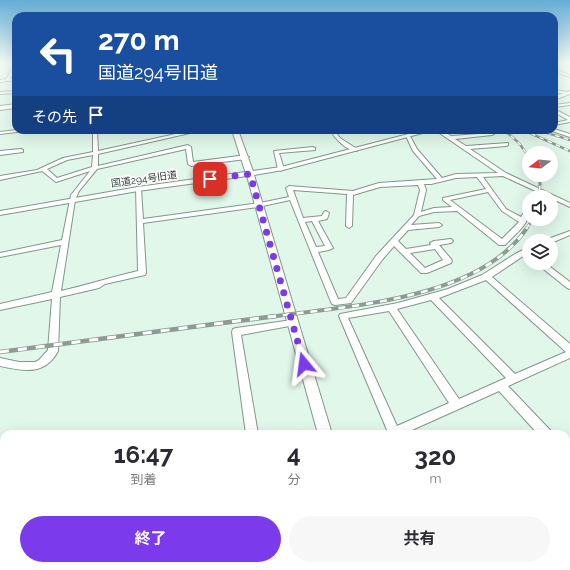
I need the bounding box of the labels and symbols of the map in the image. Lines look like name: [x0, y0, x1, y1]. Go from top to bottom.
north arrow: [522, 146, 558, 182]
pin: [193, 162, 227, 196]
street label: 国道294号旧道: [110, 169, 178, 189]
position arrow: [283, 343, 325, 385]

